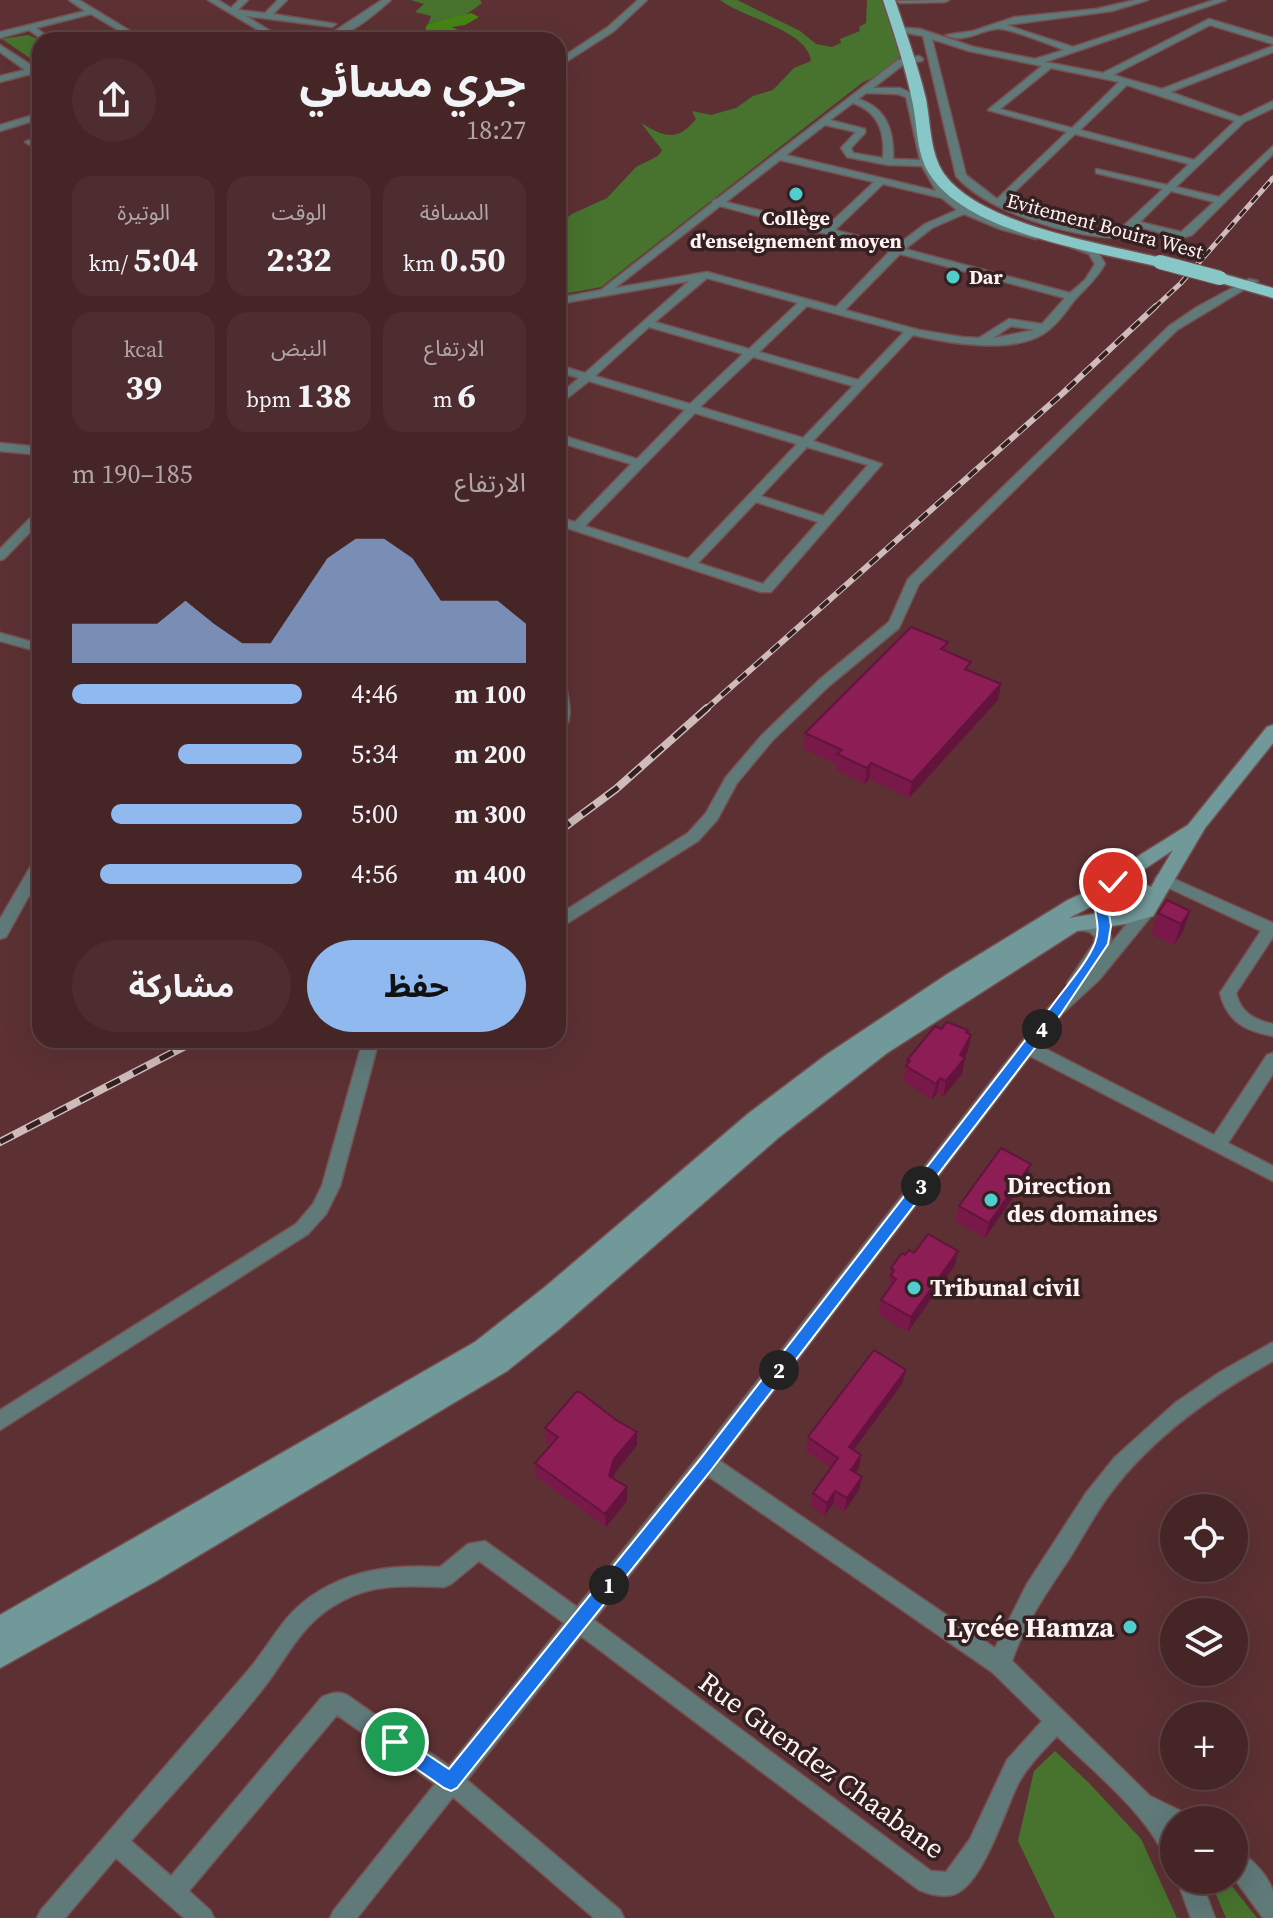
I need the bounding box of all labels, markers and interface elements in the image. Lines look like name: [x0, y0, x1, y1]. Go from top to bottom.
text: جري مسائي: [299, 51, 526, 112]
button: share: [72, 58, 156, 142]
text: 18:27: [466, 112, 526, 148]
marker: Collège d'enseignement moyen: [787, 185, 805, 203]
street label: Evitement Bouira West: [1004, 186, 1207, 266]
text: الوتيرة: [117, 197, 170, 227]
text: الوقت: [271, 197, 327, 227]
text: المسافة: [420, 197, 489, 227]
place label: Collège d'enseignement moyen: [690, 204, 902, 255]
text: 5:04: [133, 236, 199, 282]
text: 2:32: [266, 236, 332, 282]
text: 0.50: [440, 236, 506, 282]
text: /km: [89, 248, 133, 278]
text: km: [403, 248, 440, 278]
place label: Dar: [969, 263, 1003, 291]
marker: Dar: [944, 268, 962, 286]
text: النبض: [271, 333, 327, 363]
text: الارتفاع: [424, 333, 485, 363]
text: kcal: [124, 334, 164, 364]
text: 39: [125, 364, 162, 410]
text: 138: [296, 372, 352, 418]
text: 6: [458, 372, 476, 418]
text: bpm: [246, 384, 296, 414]
text: m: [433, 384, 458, 414]
text: 185–190 m: [72, 456, 193, 492]
text: الارتفاع: [455, 465, 526, 501]
text: 4:46: [351, 676, 398, 712]
text: 100 m: [455, 676, 526, 712]
text: 5:34: [351, 736, 398, 772]
text: 200 m: [455, 736, 526, 772]
text: 5:00: [351, 796, 398, 832]
text: 300 m: [455, 796, 526, 832]
pin: [1079, 848, 1147, 916]
text: 4:56: [351, 856, 398, 892]
text: 400 m: [455, 856, 526, 892]
icon: check: [1091, 860, 1135, 904]
button: مشاركة: [72, 940, 291, 1032]
button: حفظ: [307, 940, 526, 1032]
pin: 4: [1022, 1009, 1062, 1049]
text: 4: [1036, 1014, 1048, 1044]
pin: 3: [901, 1166, 941, 1206]
place label: Direction des domaines: [1007, 1169, 1158, 1230]
text: 3: [915, 1171, 927, 1201]
marker: Direction des domaines: [982, 1191, 1000, 1209]
place label: Tribunal civil: [930, 1271, 1080, 1304]
marker: Tribunal civil: [905, 1279, 923, 1297]
pin: 2: [759, 1350, 799, 1390]
text: 2: [773, 1355, 785, 1385]
map controls: [1160, 1494, 1248, 1894]
button: locate: [1160, 1494, 1248, 1582]
pin: 1: [589, 1565, 629, 1605]
text: 1: [603, 1570, 615, 1600]
button: layers: [1160, 1598, 1248, 1686]
place label: Lycée Hamza: [947, 1608, 1114, 1646]
marker: Lycée Hamza: [1121, 1618, 1139, 1636]
street label: Rue Guendez Chaabane: [691, 1663, 953, 1867]
button: +: [1160, 1702, 1248, 1790]
pin: [361, 1708, 429, 1776]
icon: arrive: [373, 1720, 417, 1764]
button: −: [1160, 1806, 1248, 1894]

